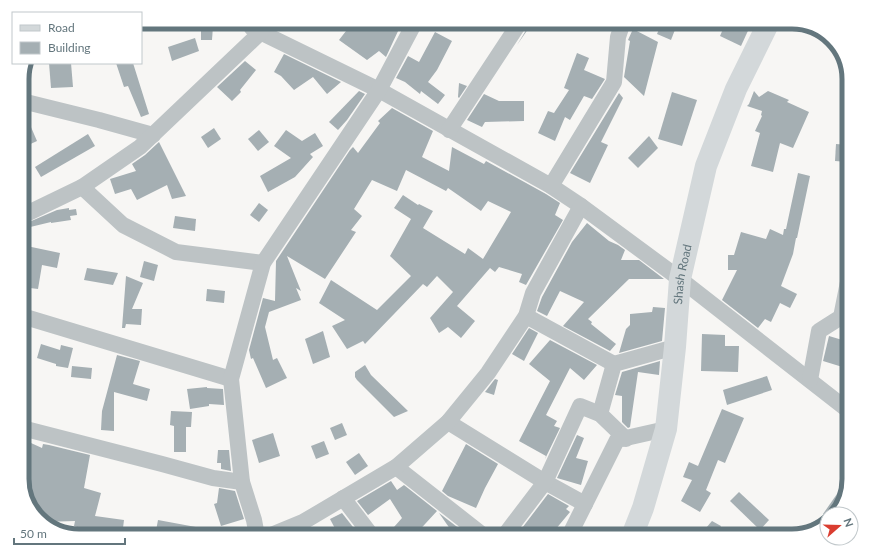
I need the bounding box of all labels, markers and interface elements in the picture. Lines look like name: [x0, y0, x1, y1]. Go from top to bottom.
legend: [12, 12, 142, 64]
text: Road: [48, 20, 75, 35]
text: Building: [48, 40, 91, 55]
street label: Shash Road: [670, 243, 695, 305]
north arrow: [819, 506, 859, 546]
text: N: [841, 516, 856, 529]
scale bar: [14, 520, 125, 546]
text: 50 m: [20, 526, 47, 541]

